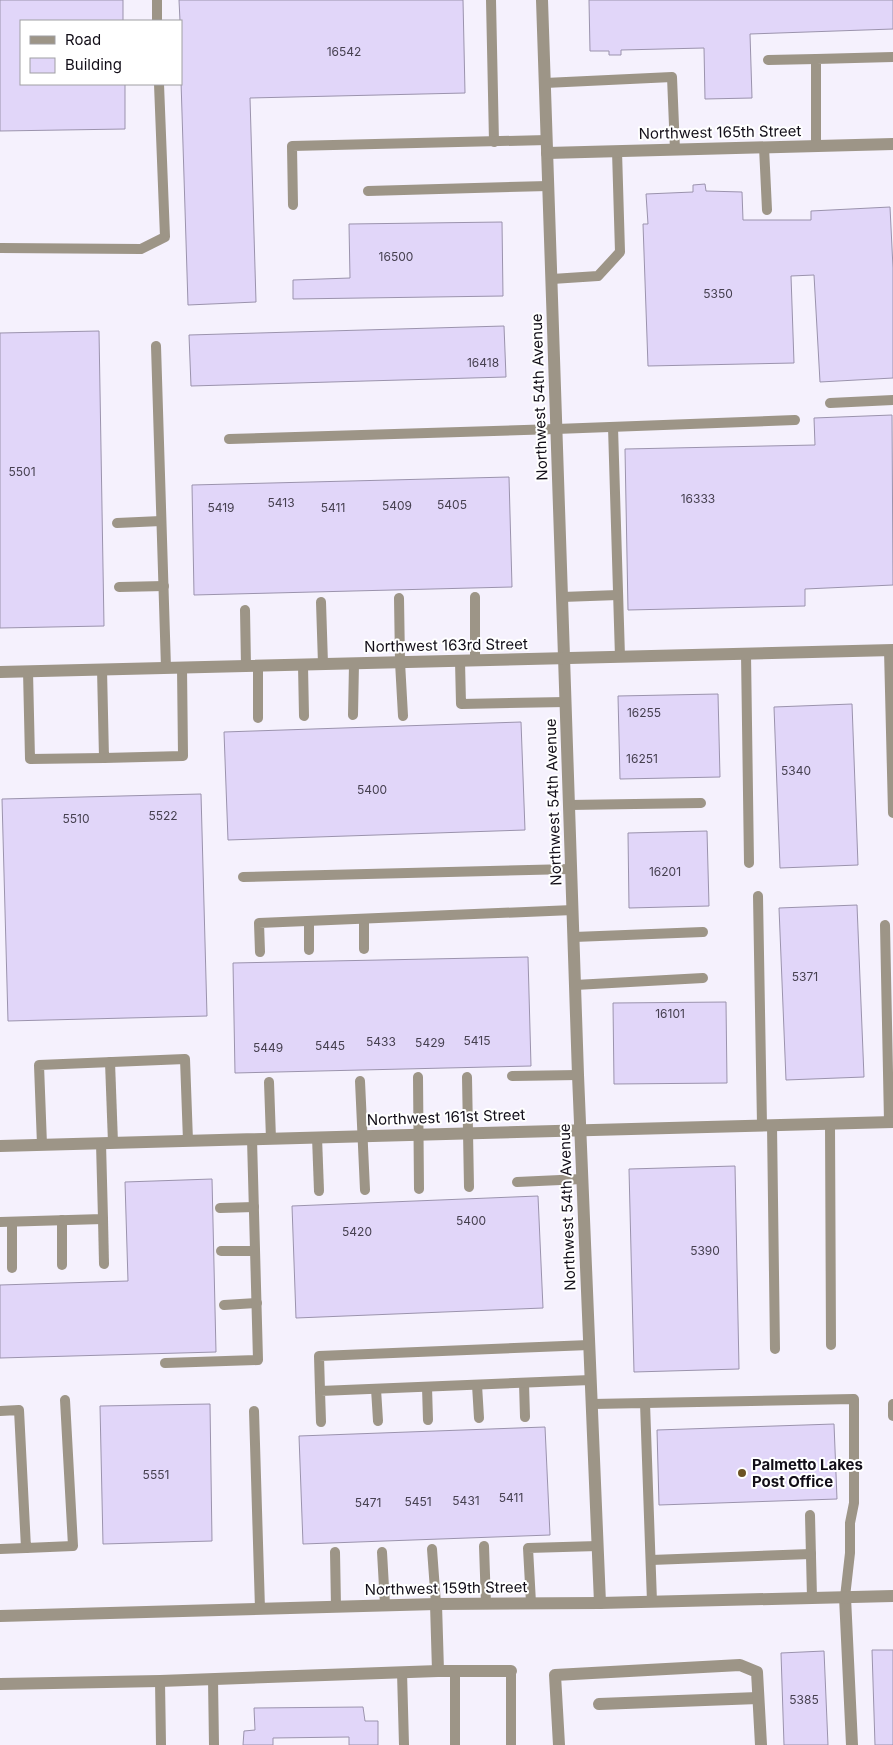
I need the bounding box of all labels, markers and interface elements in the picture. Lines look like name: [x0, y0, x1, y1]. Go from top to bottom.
legend: [20, 20, 182, 85]
text: Road: [65, 30, 101, 49]
house number: 16542: [327, 44, 361, 59]
text: Building: [65, 55, 122, 74]
street label: Northwest 165th Street: [639, 121, 802, 143]
house number: 16500: [379, 249, 413, 264]
house number: 5350: [703, 286, 733, 301]
street label: Northwest 54th Avenue: [527, 313, 551, 481]
house number: 16418: [467, 355, 499, 370]
house number: 5501: [8, 464, 36, 479]
house number: 16333: [681, 491, 715, 506]
house number: 5413: [267, 495, 295, 510]
house number: 5405: [437, 497, 467, 512]
house number: 5409: [382, 498, 412, 513]
house number: 5419: [207, 500, 235, 515]
house number: 5411: [321, 500, 345, 515]
street label: Northwest 163rd Street: [364, 634, 528, 656]
house number: 16255: [627, 705, 661, 720]
street label: Northwest 54th Avenue: [541, 718, 565, 886]
house number: 16251: [626, 751, 658, 766]
house number: 5340: [781, 763, 811, 778]
house number: 5400: [357, 782, 387, 797]
house number: 5522: [148, 808, 178, 823]
house number: 5510: [62, 811, 90, 826]
house number: 16201: [649, 864, 681, 879]
house number: 5371: [792, 969, 818, 984]
house number: 16101: [655, 1006, 685, 1021]
house number: 5415: [464, 1033, 491, 1048]
house number: 5433: [366, 1034, 396, 1049]
house number: 5429: [415, 1035, 445, 1050]
house number: 5445: [315, 1038, 345, 1053]
house number: 5449: [253, 1040, 283, 1055]
street label: Northwest 161st Street: [366, 1105, 526, 1129]
street label: Northwest 54th Avenue: [555, 1123, 579, 1291]
house number: 5400: [456, 1213, 486, 1228]
house number: 5420: [342, 1224, 372, 1239]
house number: 5390: [690, 1243, 720, 1258]
place label: Palmetto Lakes Post Office: [752, 1455, 863, 1491]
house number: 5551: [143, 1467, 169, 1482]
marker: Palmetto Lakes Post Office: [736, 1467, 748, 1479]
house number: 5411: [499, 1490, 523, 1505]
house number: 5431: [452, 1493, 480, 1508]
house number: 5451: [404, 1494, 432, 1509]
house number: 5471: [355, 1495, 381, 1510]
street label: Northwest 159th Street: [364, 1577, 528, 1599]
house number: 5385: [789, 1692, 819, 1707]

